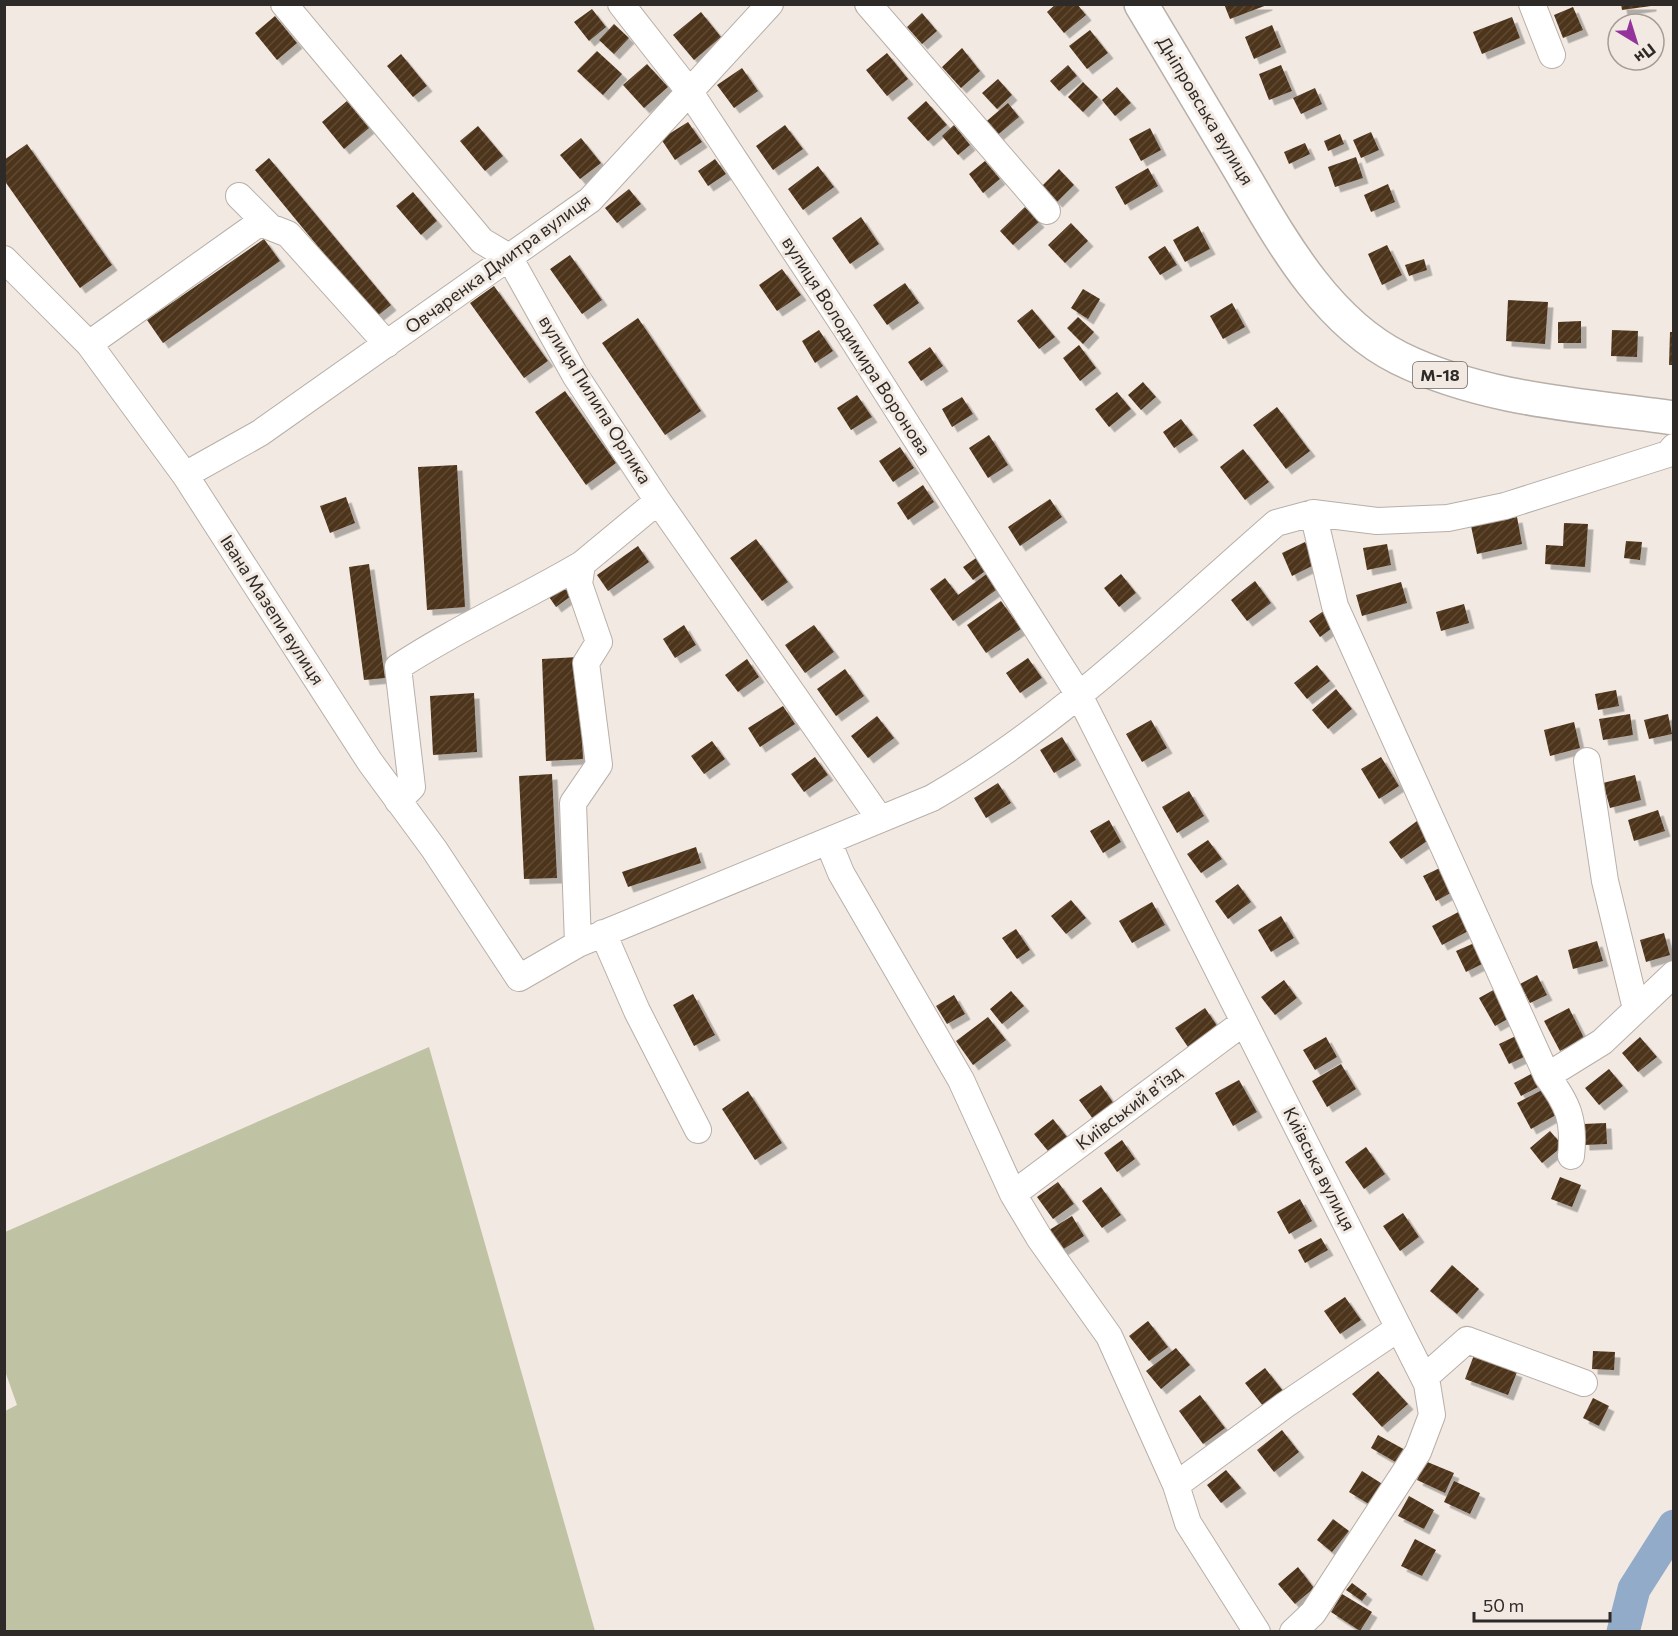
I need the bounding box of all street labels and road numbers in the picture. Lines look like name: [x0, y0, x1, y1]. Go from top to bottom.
street label: Дніпровська вулиця: [1153, 32, 1259, 189]
street label: Овчаренка Дмитра вулиця: [400, 189, 594, 338]
street label: вулиця Володимира Воронова: [778, 232, 936, 459]
street label: вулиця Пилипа Орлика: [535, 311, 657, 488]
road number: М-18: [1413, 362, 1467, 388]
street label: Івана Мазепи вулиця: [216, 530, 330, 689]
street label: Київський в’їзд: [1071, 1060, 1186, 1154]
street label: Київська вулиця: [1279, 1103, 1361, 1234]

